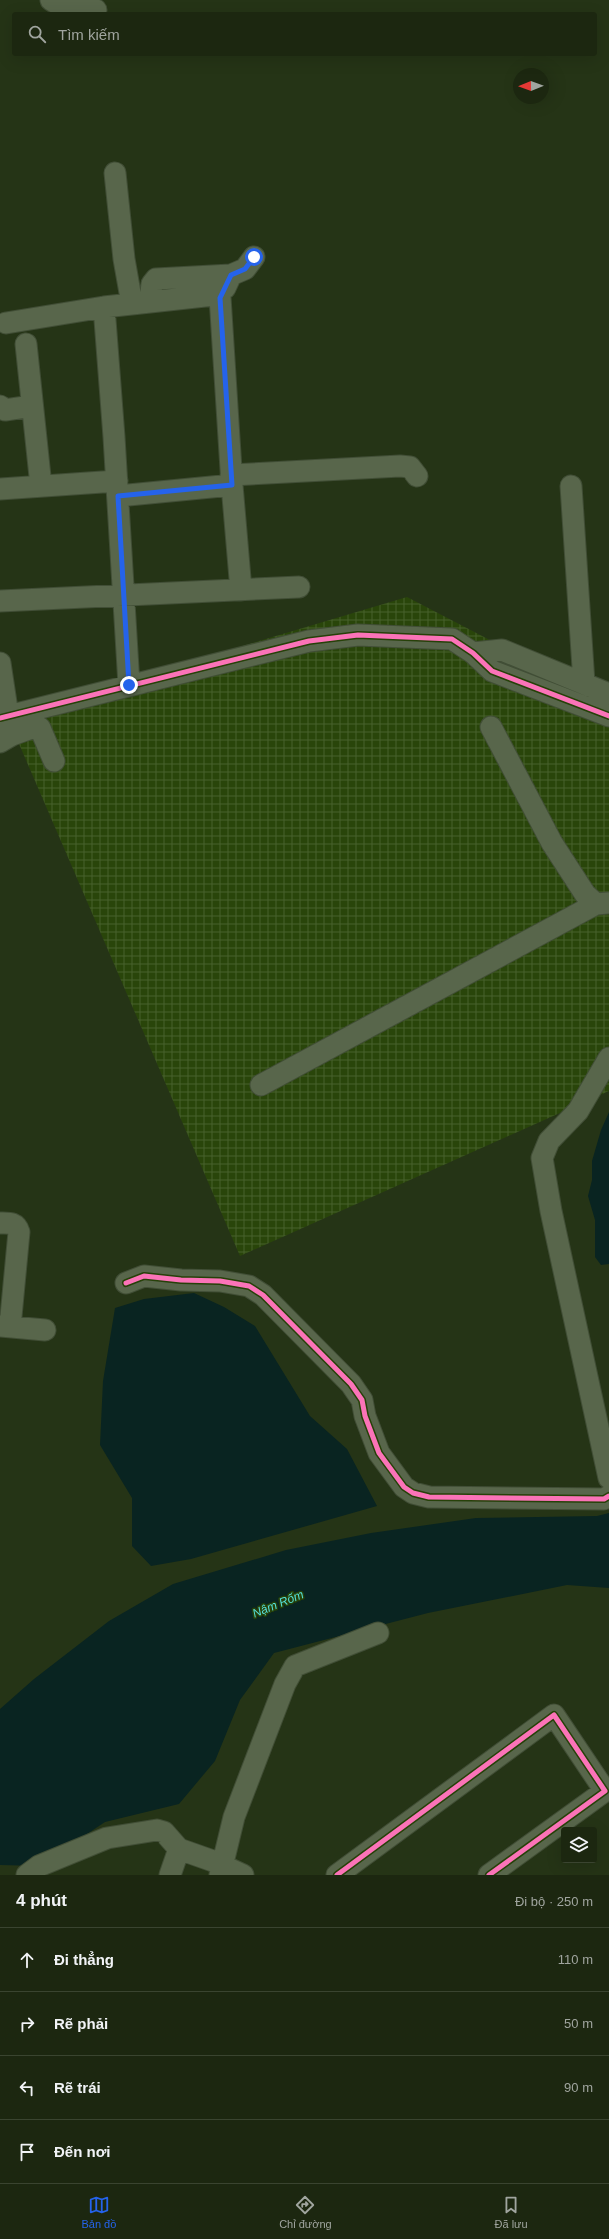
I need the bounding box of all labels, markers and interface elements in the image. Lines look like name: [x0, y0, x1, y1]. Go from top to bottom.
search box: [12, 12, 597, 56]
icon: search: [26, 23, 48, 45]
text: Tìm kiếm: [58, 26, 120, 43]
north arrow: [513, 68, 549, 104]
route start: [245, 248, 263, 266]
route end: [120, 676, 138, 694]
water label: Nậm Rốm: [250, 1587, 306, 1621]
map controls: [561, 1827, 597, 1863]
button: layers: [561, 1827, 597, 1863]
text: 4 phút: [16, 1891, 67, 1910]
text: Đi bộ · 250 m: [515, 1894, 593, 1909]
icon: ahead: [16, 1949, 38, 1971]
text: Đi thẳng: [54, 1951, 114, 1968]
text: 110 m: [558, 1952, 593, 1967]
icon: right: [16, 2013, 38, 2035]
text: Rẽ phải: [54, 2015, 108, 2032]
text: 50 m: [564, 2016, 593, 2031]
icon: left: [16, 2077, 38, 2099]
text: Rẽ trái: [54, 2079, 101, 2096]
text: 90 m: [564, 2080, 593, 2095]
icon: arrive: [16, 2141, 38, 2163]
text: Đến nơi: [54, 2143, 111, 2160]
tab: Bản đồ: [81, 2194, 116, 2230]
tab: Chỉ đường: [279, 2194, 332, 2230]
tab: Đã lưu: [495, 2194, 528, 2230]

